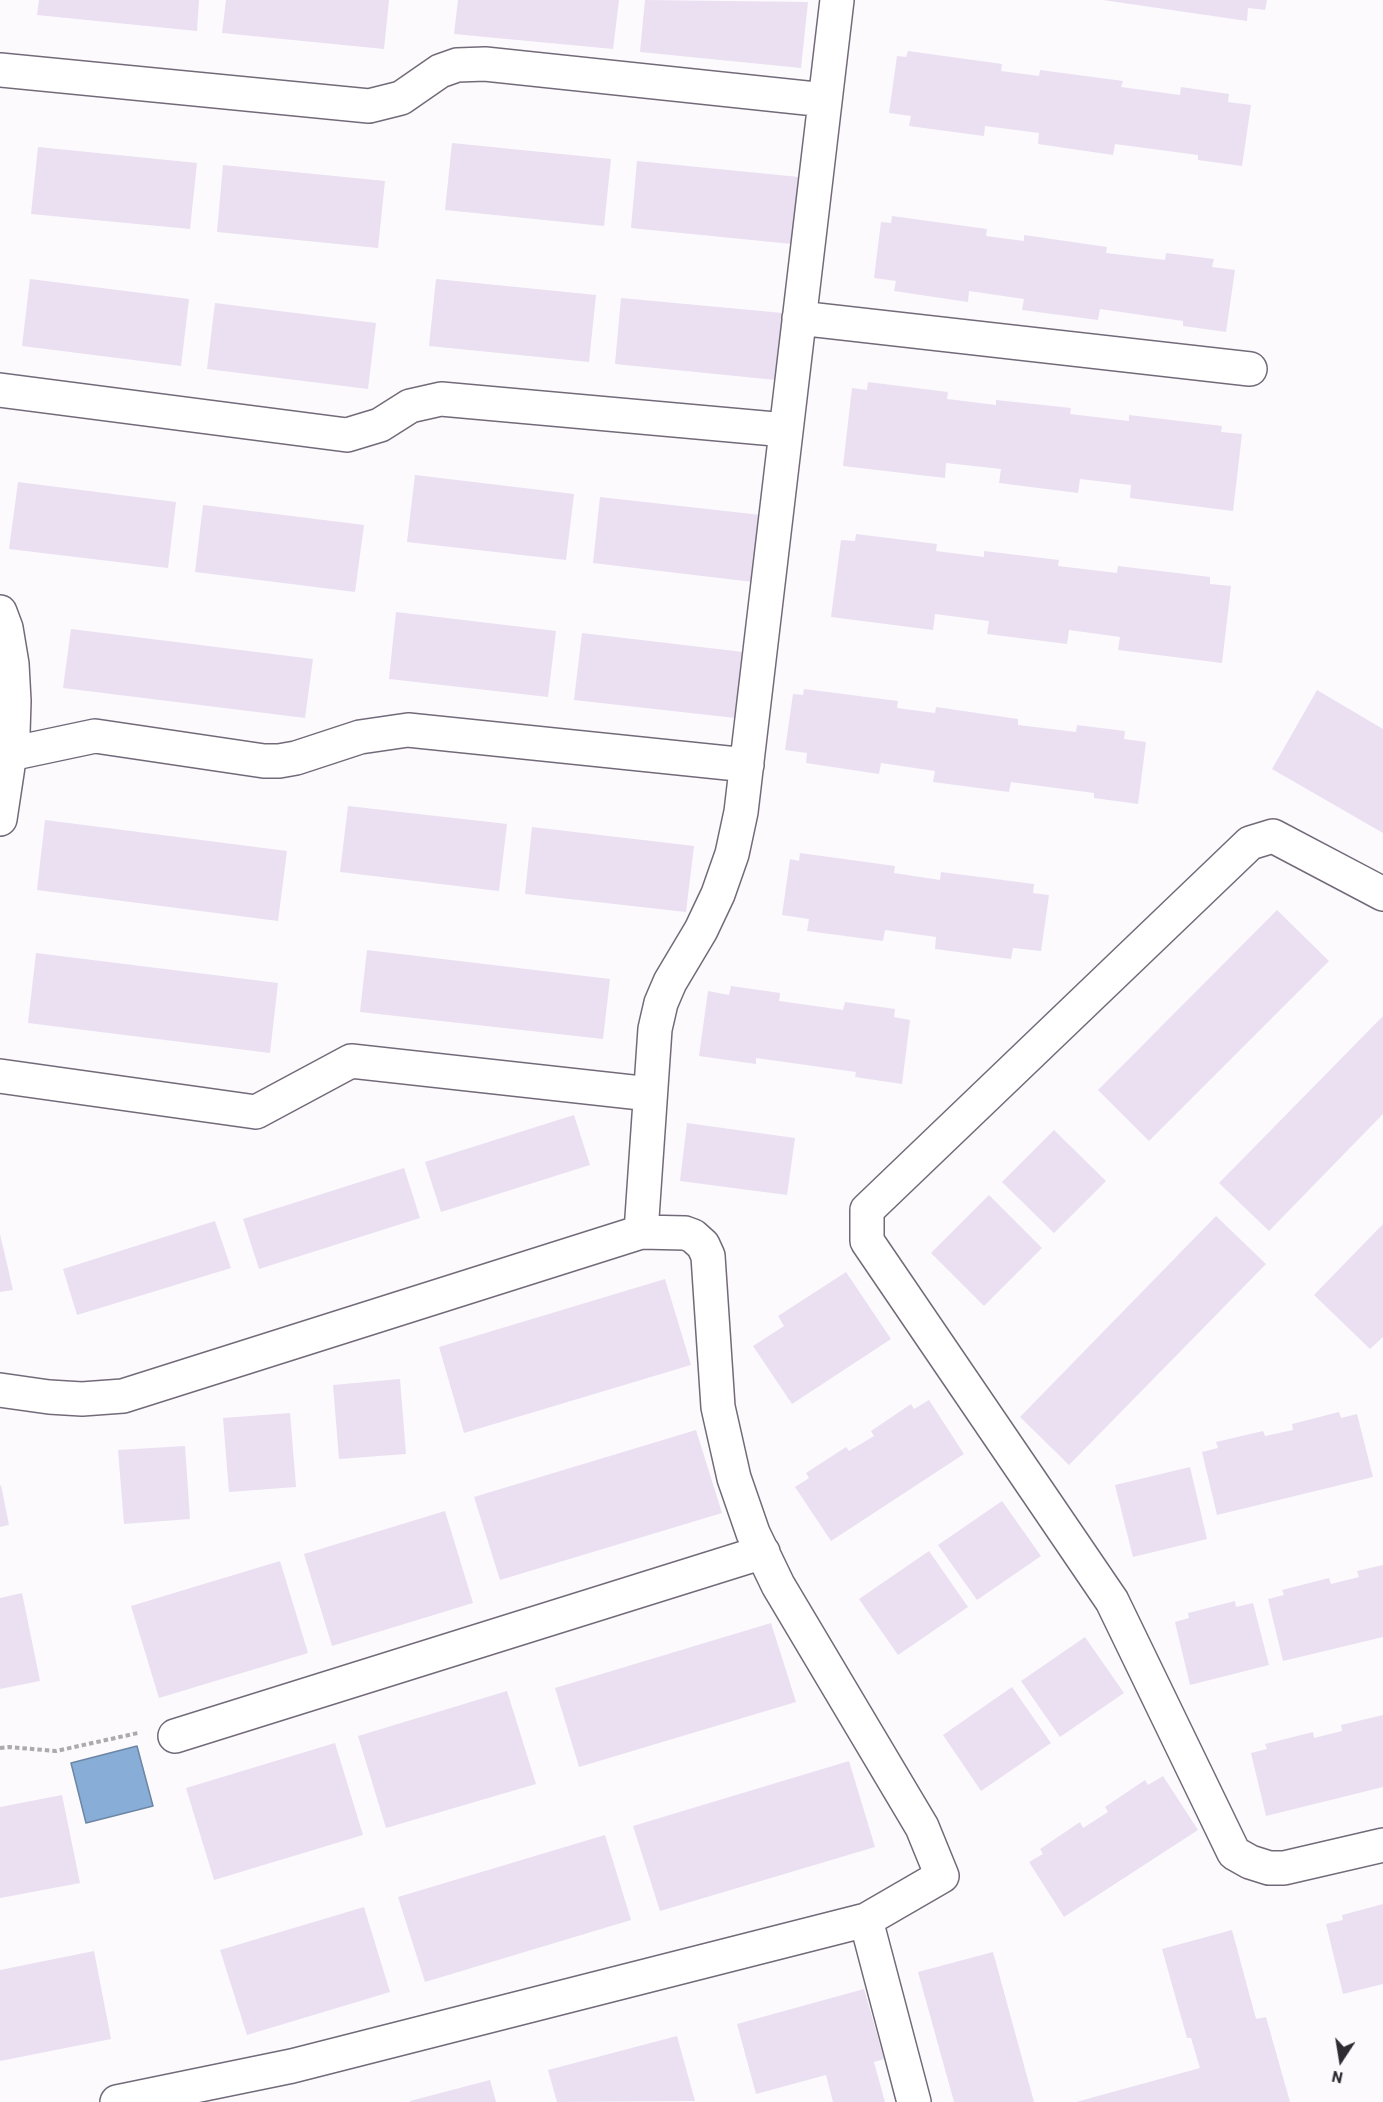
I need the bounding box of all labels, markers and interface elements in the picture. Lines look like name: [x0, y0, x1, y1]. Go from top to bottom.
north arrow: [1311, 2030, 1371, 2090]
text: N: [1330, 2068, 1344, 2088]

